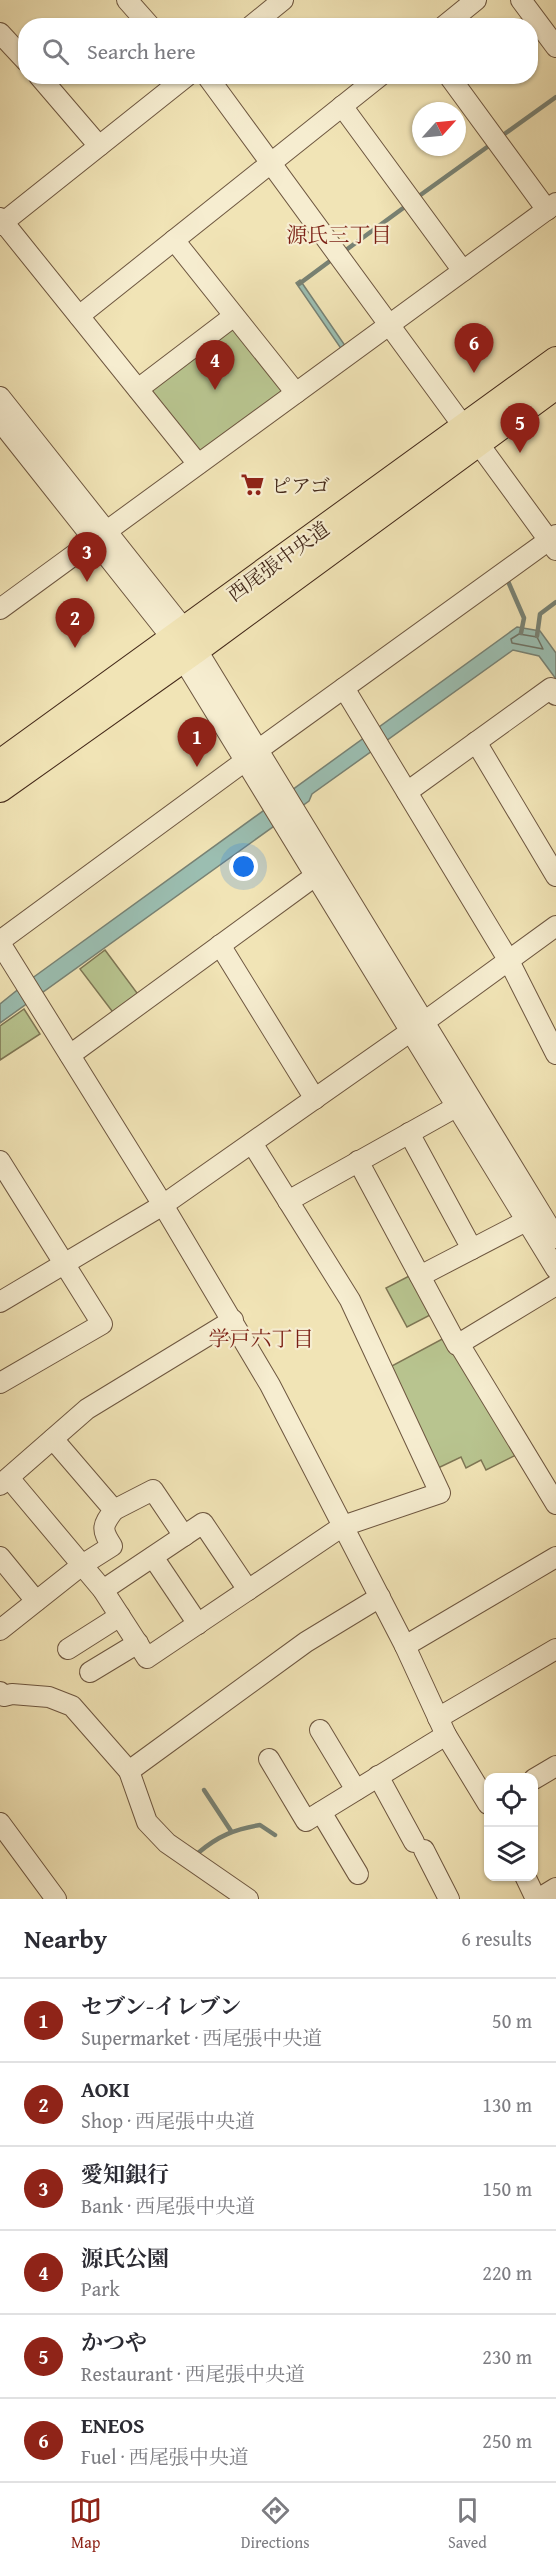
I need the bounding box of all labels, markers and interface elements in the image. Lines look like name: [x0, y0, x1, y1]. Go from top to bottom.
search box: [18, 18, 538, 84]
icon: search: [39, 35, 72, 68]
text: Search here: [87, 35, 196, 67]
north arrow: [412, 102, 466, 156]
district label: 源氏三丁目: [287, 219, 392, 250]
pin: 6: [454, 324, 494, 373]
pin: 4: [196, 340, 234, 390]
pin: 5: [500, 404, 540, 453]
place label: ピアゴ: [271, 471, 330, 500]
supermarket icon: ピアゴ: [240, 472, 266, 498]
street label: 西尾張中央道: [221, 514, 335, 608]
pin: 3: [68, 532, 106, 582]
pin: 2: [56, 598, 94, 648]
pin: 1: [178, 718, 216, 767]
your location: [229, 852, 258, 881]
district label: 学戸六丁目: [209, 1323, 314, 1354]
map controls: [484, 1773, 538, 1881]
button: locate: [484, 1773, 538, 1827]
button: layers: [484, 1827, 538, 1881]
text: Nearby: [24, 1919, 107, 1958]
text: 6 results: [461, 1924, 532, 1953]
text: セブン-イレブン: [81, 1990, 241, 2022]
text: 1: [38, 2006, 49, 2035]
text: 50 m: [492, 2006, 532, 2035]
text: Supermarket · 西尾張中央道: [81, 2023, 322, 2052]
text: AOKI: [81, 2073, 130, 2105]
text: 2: [38, 2090, 49, 2119]
text: 130 m: [482, 2090, 532, 2119]
text: Shop · 西尾張中央道: [81, 2106, 255, 2135]
text: 愛知銀行: [81, 2158, 169, 2190]
text: 3: [38, 2174, 49, 2203]
text: 150 m: [482, 2174, 532, 2203]
text: Bank · 西尾張中央道: [81, 2191, 255, 2220]
text: 源氏公園: [81, 2242, 169, 2274]
text: 4: [38, 2258, 49, 2287]
text: 220 m: [482, 2258, 532, 2287]
text: Park: [81, 2274, 120, 2303]
text: かつや: [81, 2326, 147, 2358]
text: 5: [38, 2342, 49, 2371]
text: 230 m: [482, 2342, 532, 2371]
text: Restaurant · 西尾張中央道: [81, 2359, 305, 2388]
text: ENEOS: [81, 2409, 145, 2441]
text: 6: [38, 2426, 49, 2455]
text: 250 m: [482, 2426, 532, 2455]
text: Fuel · 西尾張中央道: [81, 2442, 249, 2471]
tab: Map: [69, 2494, 102, 2554]
tab: Directions: [241, 2494, 310, 2554]
tab: Saved: [448, 2494, 487, 2554]

